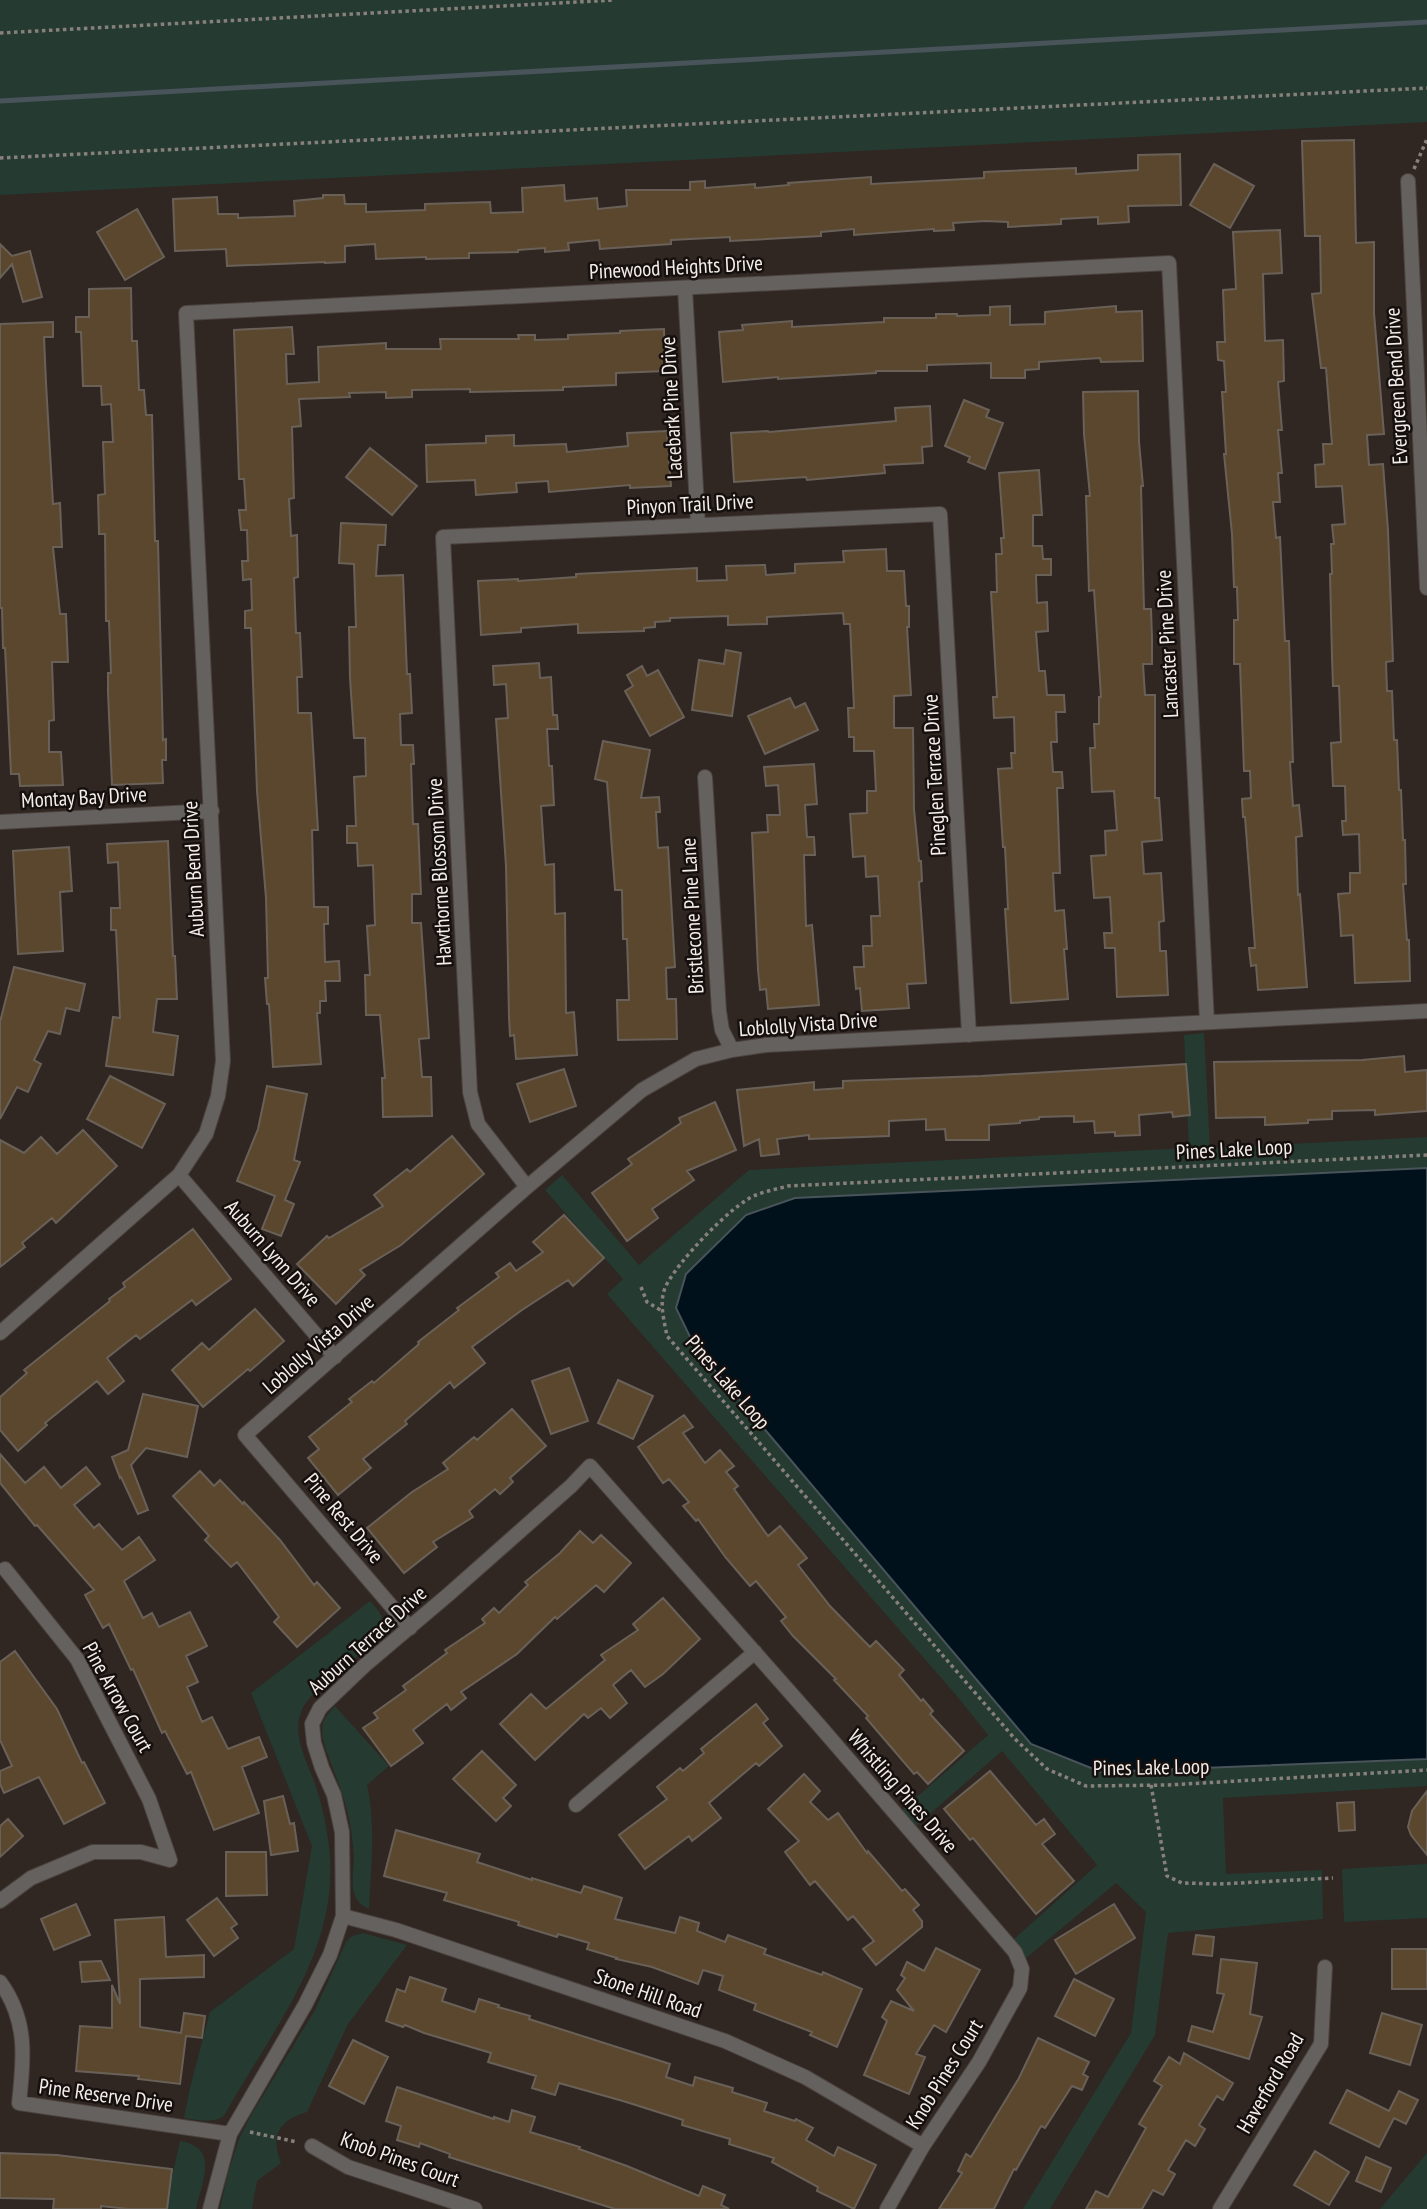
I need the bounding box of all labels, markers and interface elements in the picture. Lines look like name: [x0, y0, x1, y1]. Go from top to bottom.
street label: Pinewood Heights Drive: [588, 249, 764, 285]
street label: Evergreen Bend Drive: [1378, 307, 1414, 465]
street label: Lacebark Pine Drive: [654, 336, 688, 480]
street label: Pinyon Trail Drive: [626, 487, 754, 521]
street label: Lancaster Pine Drive: [1150, 569, 1184, 719]
street label: Pineglen Terrace Drive: [916, 694, 952, 856]
street label: Hawthorne Blossom Drive: [421, 778, 457, 966]
street label: Montay Bay Drive: [20, 780, 148, 814]
street label: Auburn Bend Drive: [176, 800, 210, 938]
street label: Bristlecone Pine Lane: [674, 837, 710, 995]
street label: Loblolly Vista Drive: [738, 1006, 878, 1042]
street label: Pines Lake Loop: [1175, 1132, 1293, 1166]
street label: Auburn Lynn Drive: [219, 1194, 327, 1312]
street label: Loblolly Vista Drive: [257, 1288, 379, 1400]
street label: Pines Lake Loop: [680, 1329, 776, 1435]
street label: Pine Rest Drive: [298, 1467, 390, 1569]
street label: Auburn Terrace Drive: [302, 1580, 432, 1700]
street label: Pine Arrow Court: [77, 1637, 159, 1757]
street label: Whistling Pines Drive: [842, 1724, 964, 1858]
street label: Pines Lake Loop: [1093, 1752, 1209, 1782]
street label: Stone Hill Road: [591, 1962, 705, 2024]
street label: Knob Pines Court: [900, 2014, 989, 2134]
street label: Haverford Road: [1230, 2028, 1310, 2138]
street label: Pine Reserve Drive: [37, 2072, 175, 2118]
street label: Knob Pines Court: [337, 2125, 463, 2193]

